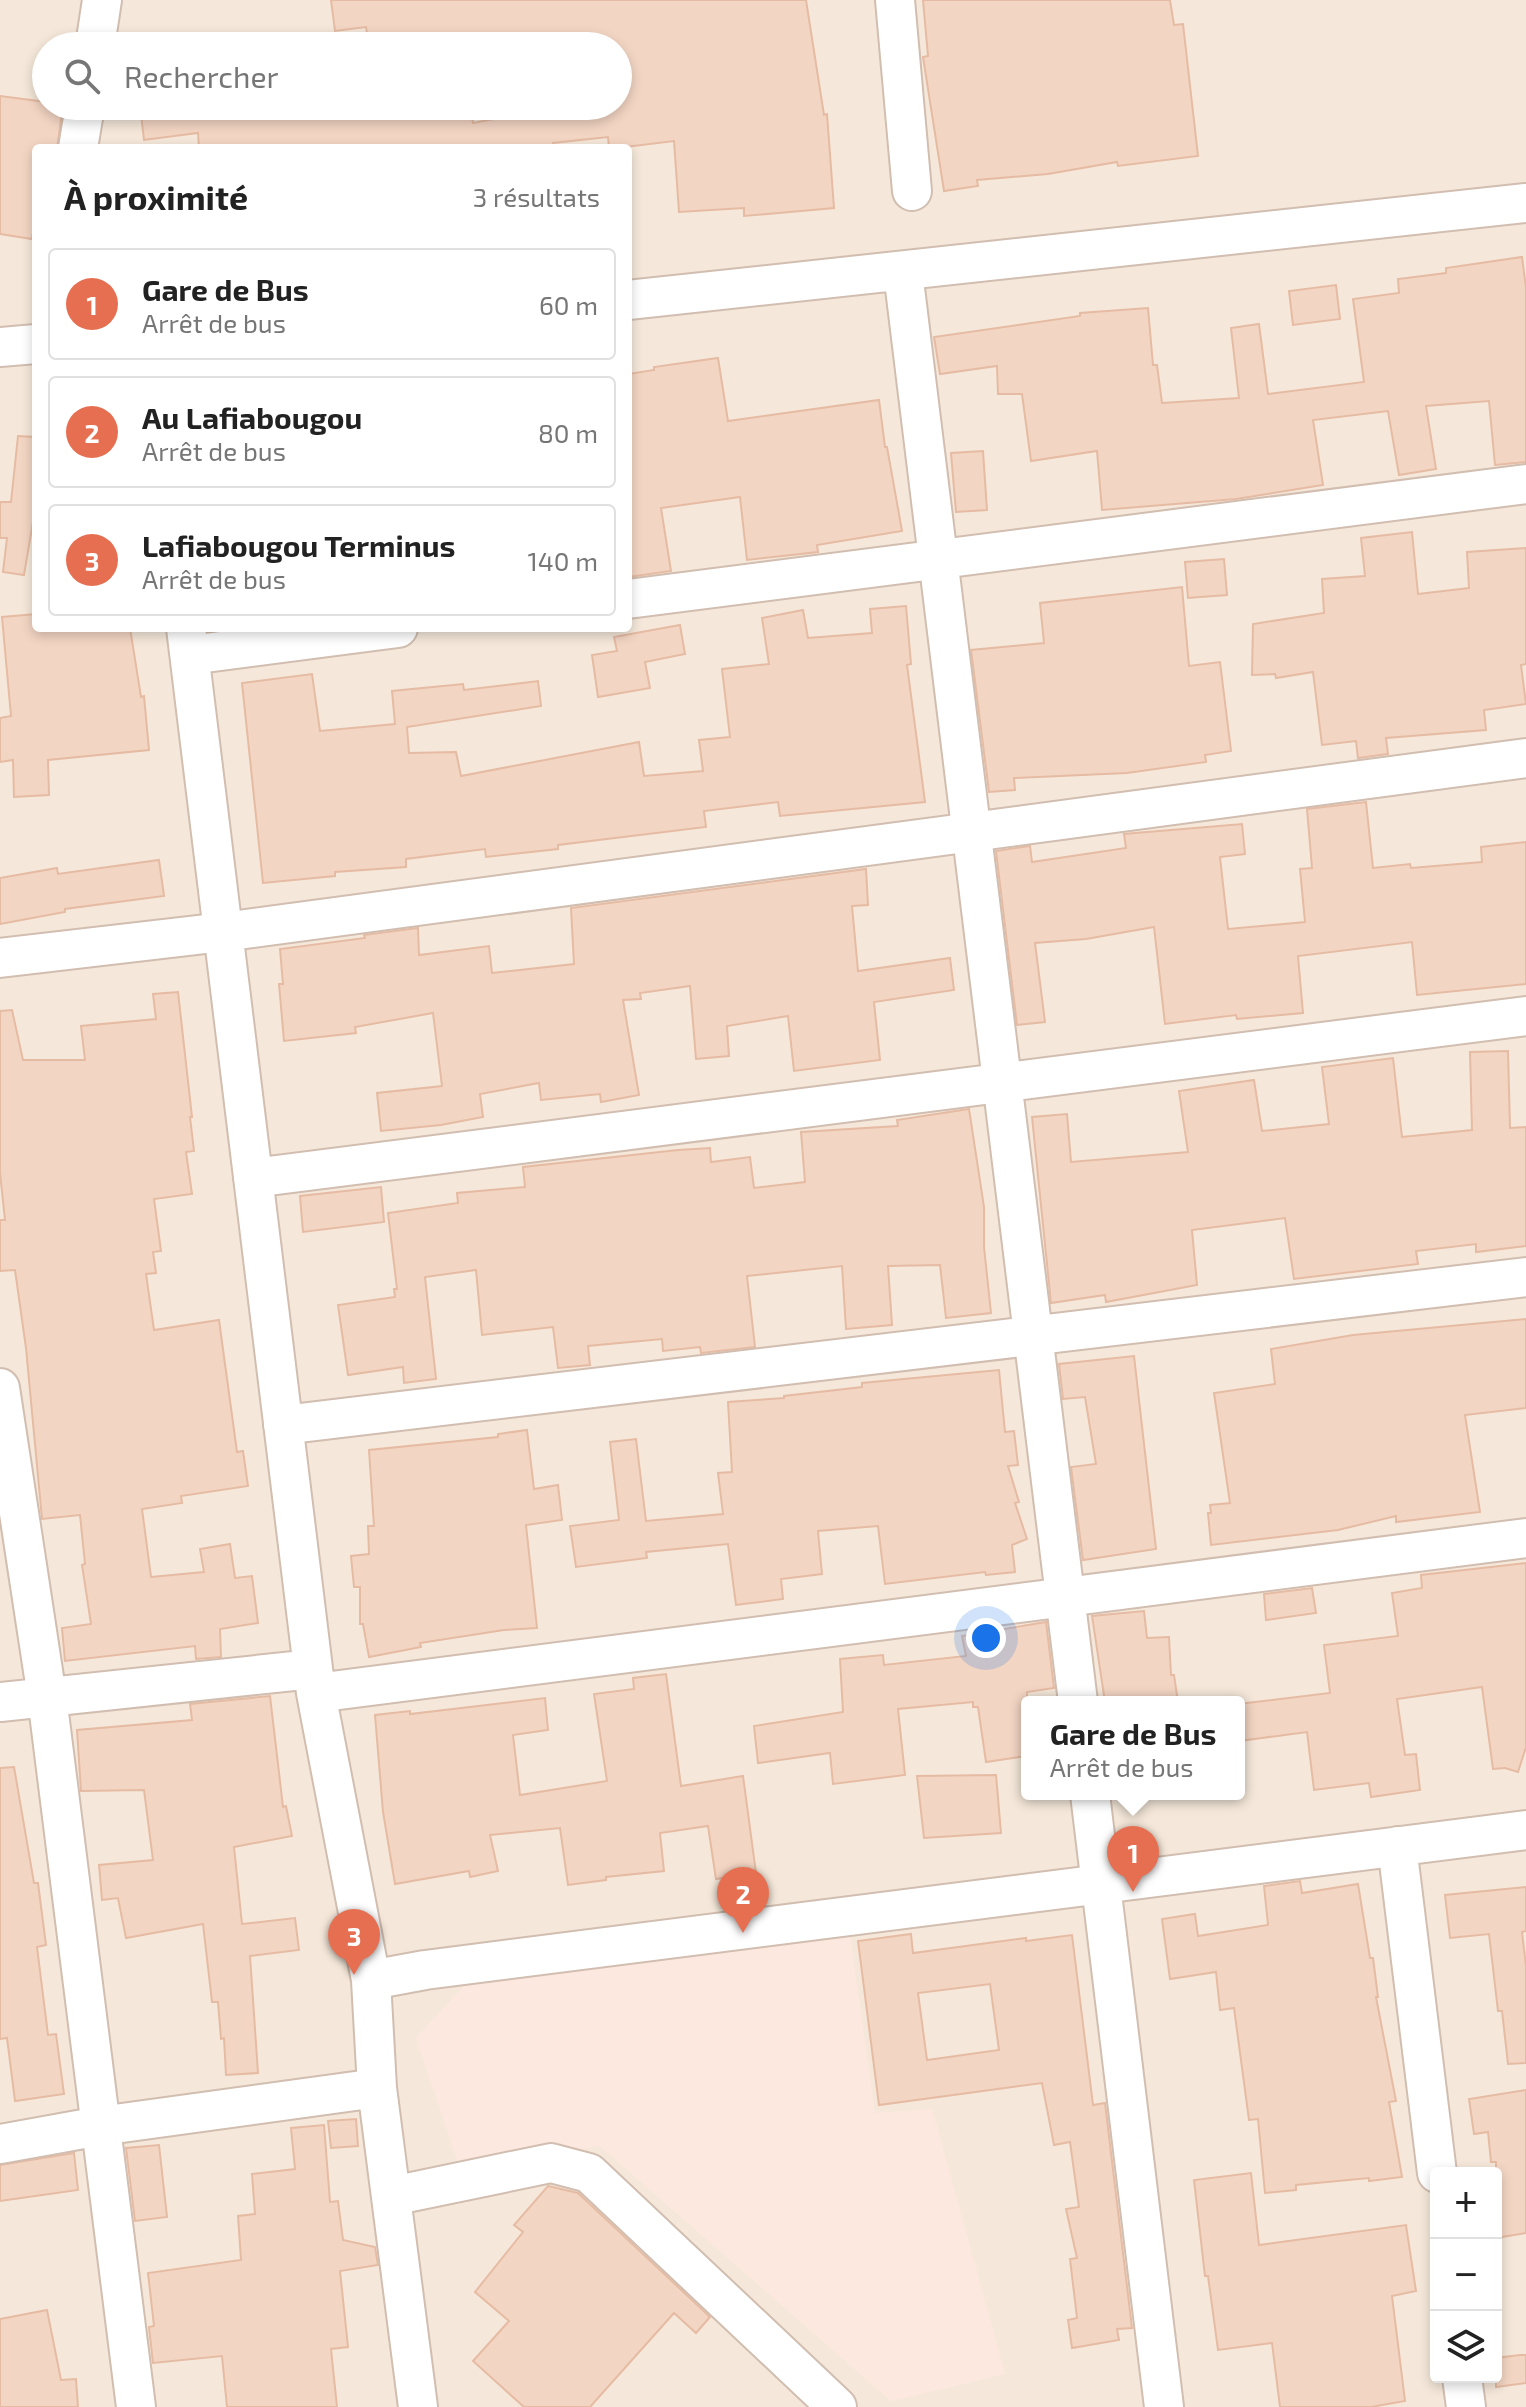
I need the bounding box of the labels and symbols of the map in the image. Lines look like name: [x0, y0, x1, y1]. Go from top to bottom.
your location: [966, 1618, 1006, 1658]
pin: 1: [1107, 1826, 1159, 1892]
pin: 2: [717, 1867, 769, 1933]
pin: 3: [328, 1909, 380, 1975]

